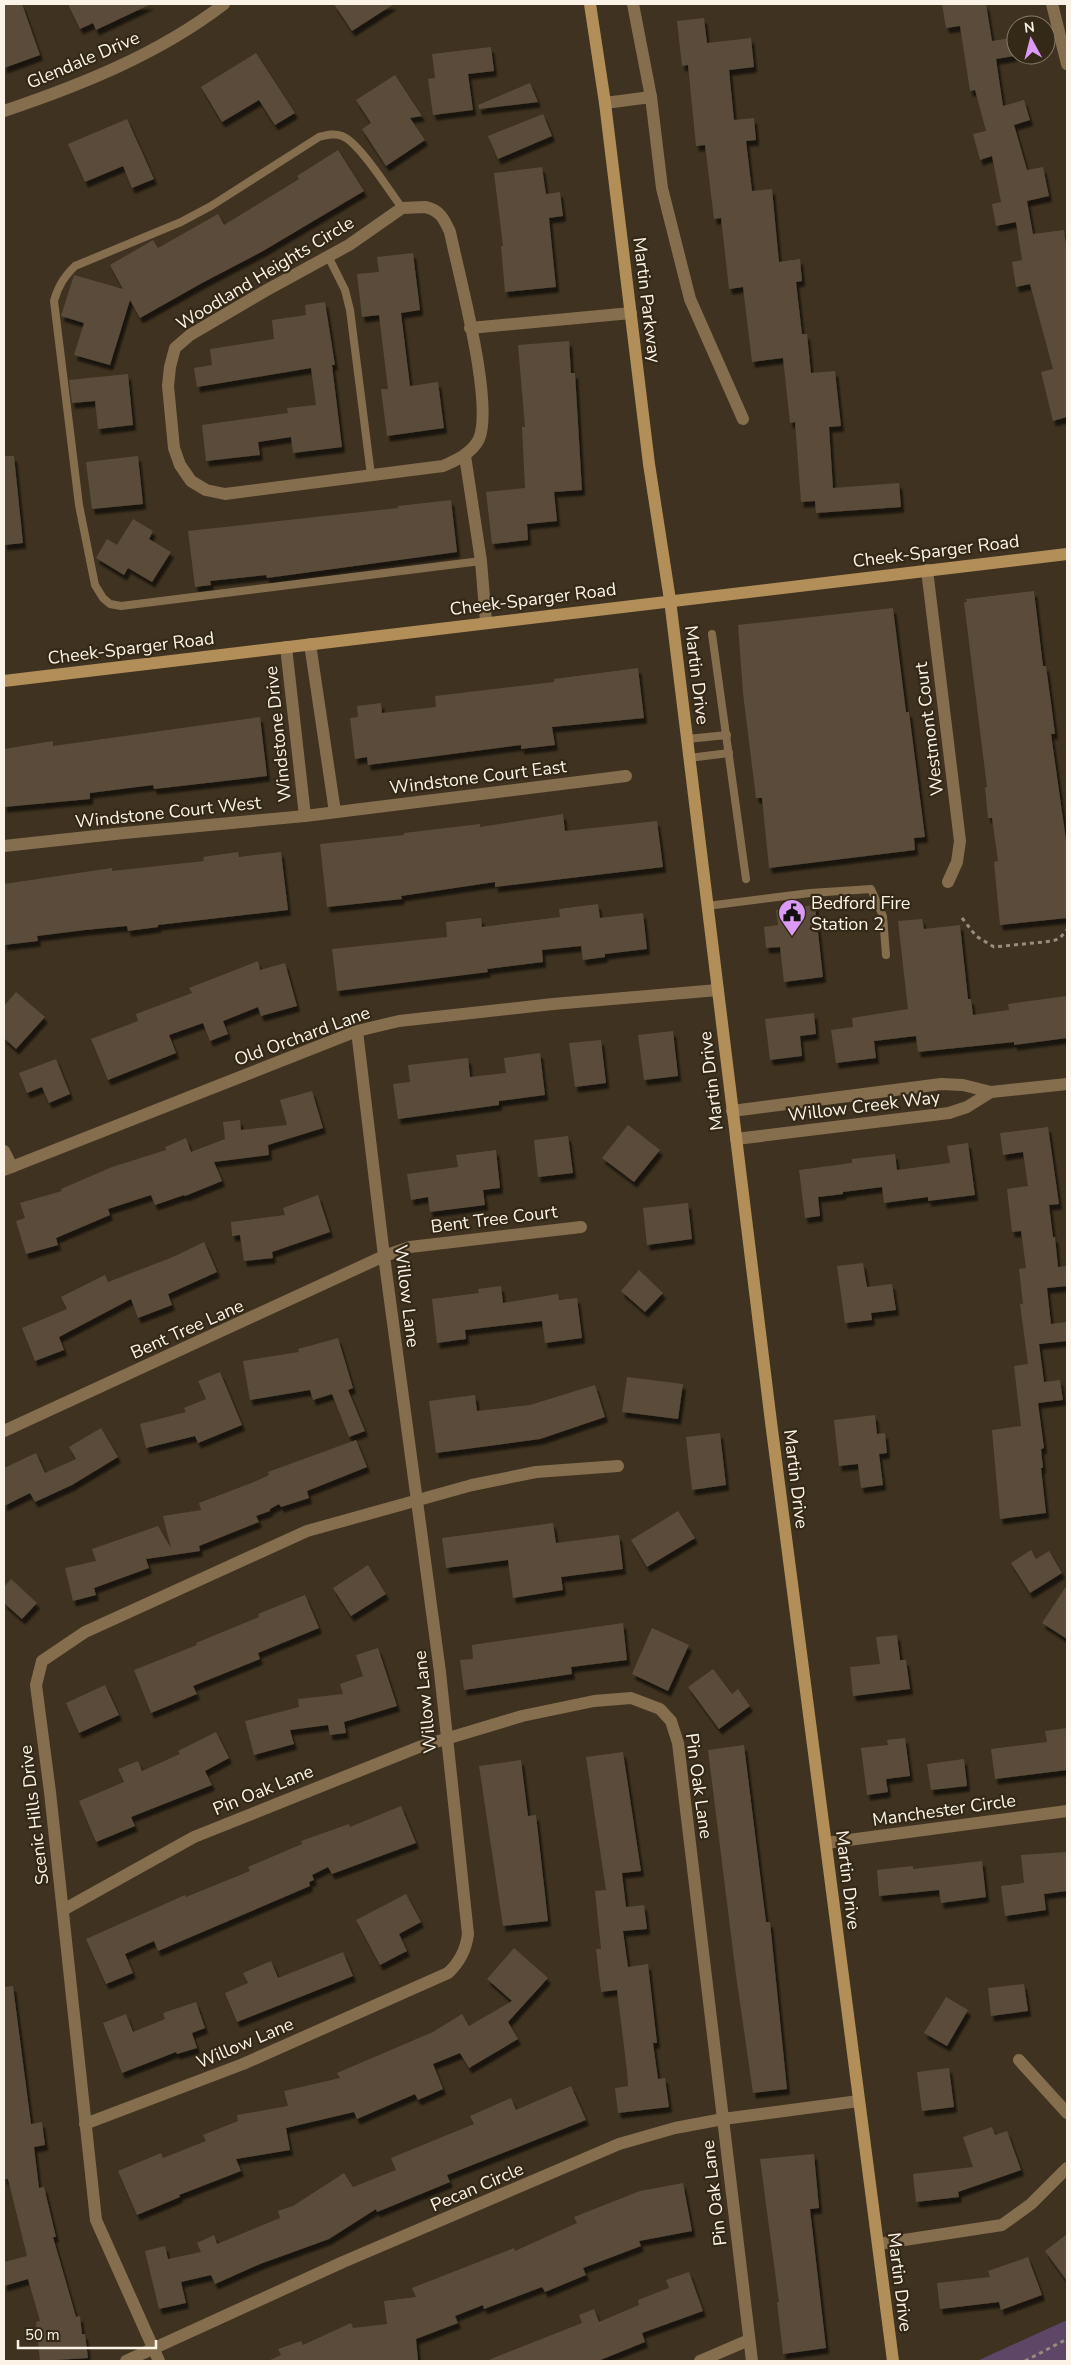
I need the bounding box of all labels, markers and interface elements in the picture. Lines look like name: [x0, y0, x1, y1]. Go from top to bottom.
north arrow: [1006, 15, 1056, 65]
text: N: [1023, 18, 1036, 38]
street label: Glendale Drive: [23, 25, 143, 95]
street label: Woodland Heights Circle: [172, 210, 358, 336]
street label: Martin Parkway: [627, 236, 667, 365]
street label: Cheek-Sparger Road: [851, 529, 1021, 573]
street label: Cheek-Sparger Road: [448, 577, 618, 621]
street label: Martin Drive: [679, 624, 715, 726]
street label: Cheek-Sparger Road: [46, 626, 216, 670]
street label: Westmont Court: [909, 660, 949, 797]
street label: Windstone Drive: [259, 665, 297, 803]
street label: Windstone Court East: [388, 754, 569, 800]
street label: Windstone Court West: [74, 790, 263, 834]
place label: Bedford Fire Station 2: [811, 891, 910, 936]
public building icon: Bedford Fire Station 2: [777, 898, 807, 937]
street label: Old Orchard Lane: [231, 1000, 373, 1072]
street label: Martin Drive: [693, 1030, 729, 1132]
street label: Willow Creek Way: [787, 1085, 942, 1127]
street label: Bent Tree Court: [429, 1199, 559, 1239]
street label: Willow Lane: [389, 1243, 425, 1349]
street label: Bent Tree Lane: [127, 1293, 247, 1365]
street label: Martin Drive: [778, 1428, 814, 1530]
street label: Willow Lane: [408, 1649, 442, 1755]
street label: Pin Oak Lane: [680, 1732, 718, 1840]
street label: Scenic Hills Drive: [14, 1744, 54, 1886]
street label: Pin Oak Lane: [209, 1759, 317, 1821]
street label: Manchester Circle: [871, 1788, 1017, 1832]
street label: Martin Drive: [830, 1829, 866, 1931]
street label: Willow Lane: [193, 2012, 297, 2074]
street label: Pin Oak Lane: [696, 2139, 732, 2247]
street label: Pecan Circle: [427, 2157, 527, 2217]
street label: Martin Drive: [882, 2231, 918, 2333]
scale bar: [18, 2318, 155, 2350]
text: 50 m: [25, 2325, 60, 2345]

